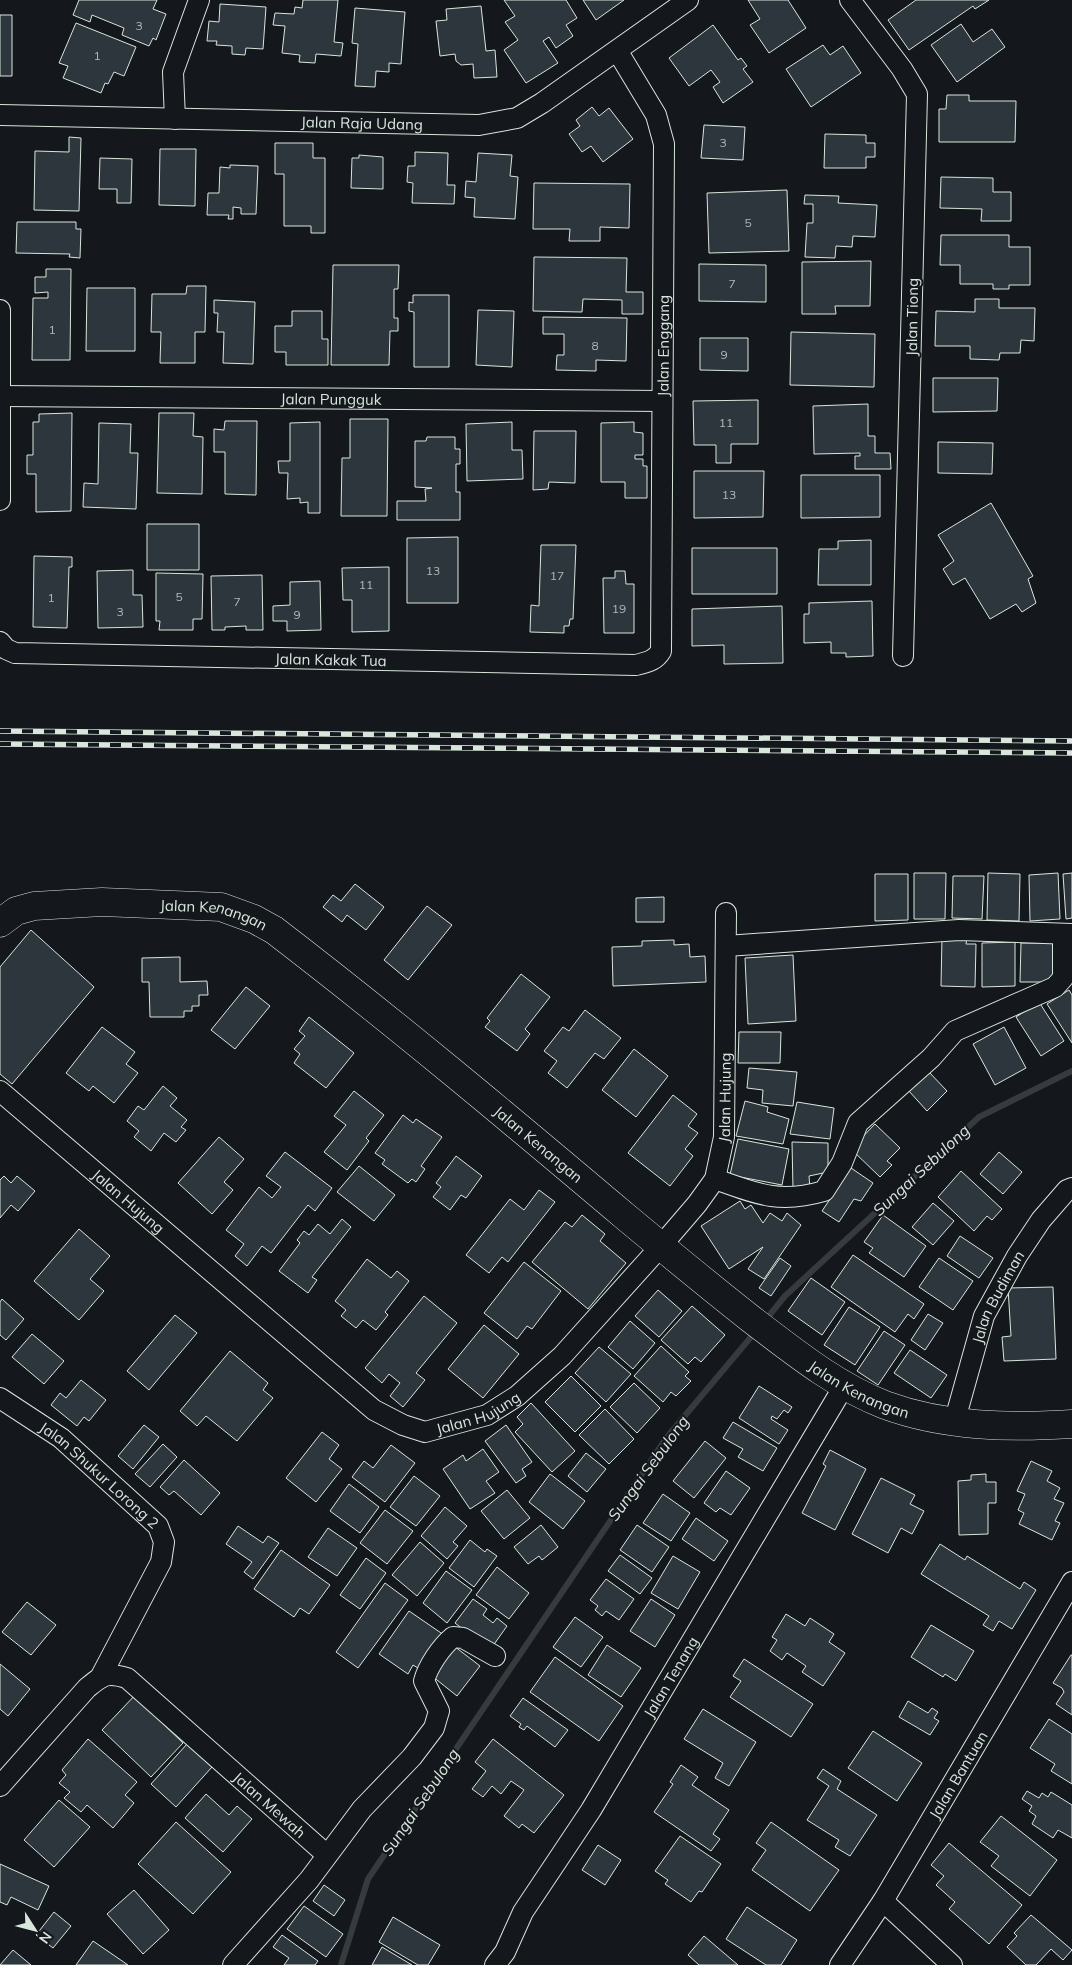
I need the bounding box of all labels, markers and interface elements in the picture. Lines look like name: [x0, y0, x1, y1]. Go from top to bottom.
house number: 3: [135, 18, 143, 33]
house number: 1: [93, 48, 101, 63]
street label: Jalan Raja Udang: [301, 112, 423, 133]
house number: 3: [719, 135, 727, 150]
house number: 5: [744, 215, 752, 230]
house number: 7: [728, 276, 736, 291]
street label: Jalan Tiong: [902, 278, 922, 356]
street label: Jalan Enggang: [653, 295, 673, 397]
house number: 1: [48, 322, 56, 337]
house number: 8: [591, 338, 599, 353]
house number: 9: [720, 347, 728, 362]
street label: Jalan Pungguk: [280, 389, 382, 408]
house number: 11: [719, 415, 733, 430]
house number: 13: [722, 487, 736, 502]
house number: 13: [426, 563, 440, 578]
house number: 17: [550, 568, 564, 583]
house number: 11: [359, 577, 373, 592]
house number: 5: [175, 589, 183, 604]
house number: 1: [47, 590, 55, 605]
house number: 7: [233, 594, 241, 609]
house number: 19: [612, 601, 626, 616]
house number: 3: [116, 604, 124, 619]
house number: 9: [293, 607, 301, 622]
street label: Jalan Kakak Tua: [275, 649, 387, 670]
street label: Jalan Kenangan: [160, 895, 271, 934]
street label: Jalan Hujung: [714, 1053, 734, 1144]
street label: Jalan Kenangan: [490, 1101, 587, 1186]
water label: Sungai Sebulong: [868, 1120, 974, 1220]
street label: Jalan Hujung: [88, 1164, 169, 1237]
street label: Jalan Budiman: [967, 1246, 1028, 1346]
street label: Jalan Kenangan: [805, 1356, 911, 1422]
street label: Jalan Hujung: [434, 1387, 523, 1438]
water label: Sungai Sebulong: [603, 1411, 693, 1525]
street label: Jalan Shukur Lorong 2: [36, 1417, 163, 1532]
street label: Jalan Tenang: [639, 1633, 702, 1721]
street label: Jalan Bantuan: [924, 1727, 991, 1822]
water label: Sungai Sebulong: [377, 1744, 464, 1860]
street label: Jalan Mewah: [230, 1767, 310, 1842]
north arrow: [10, 1905, 60, 1955]
text: N: [35, 1928, 56, 1947]

